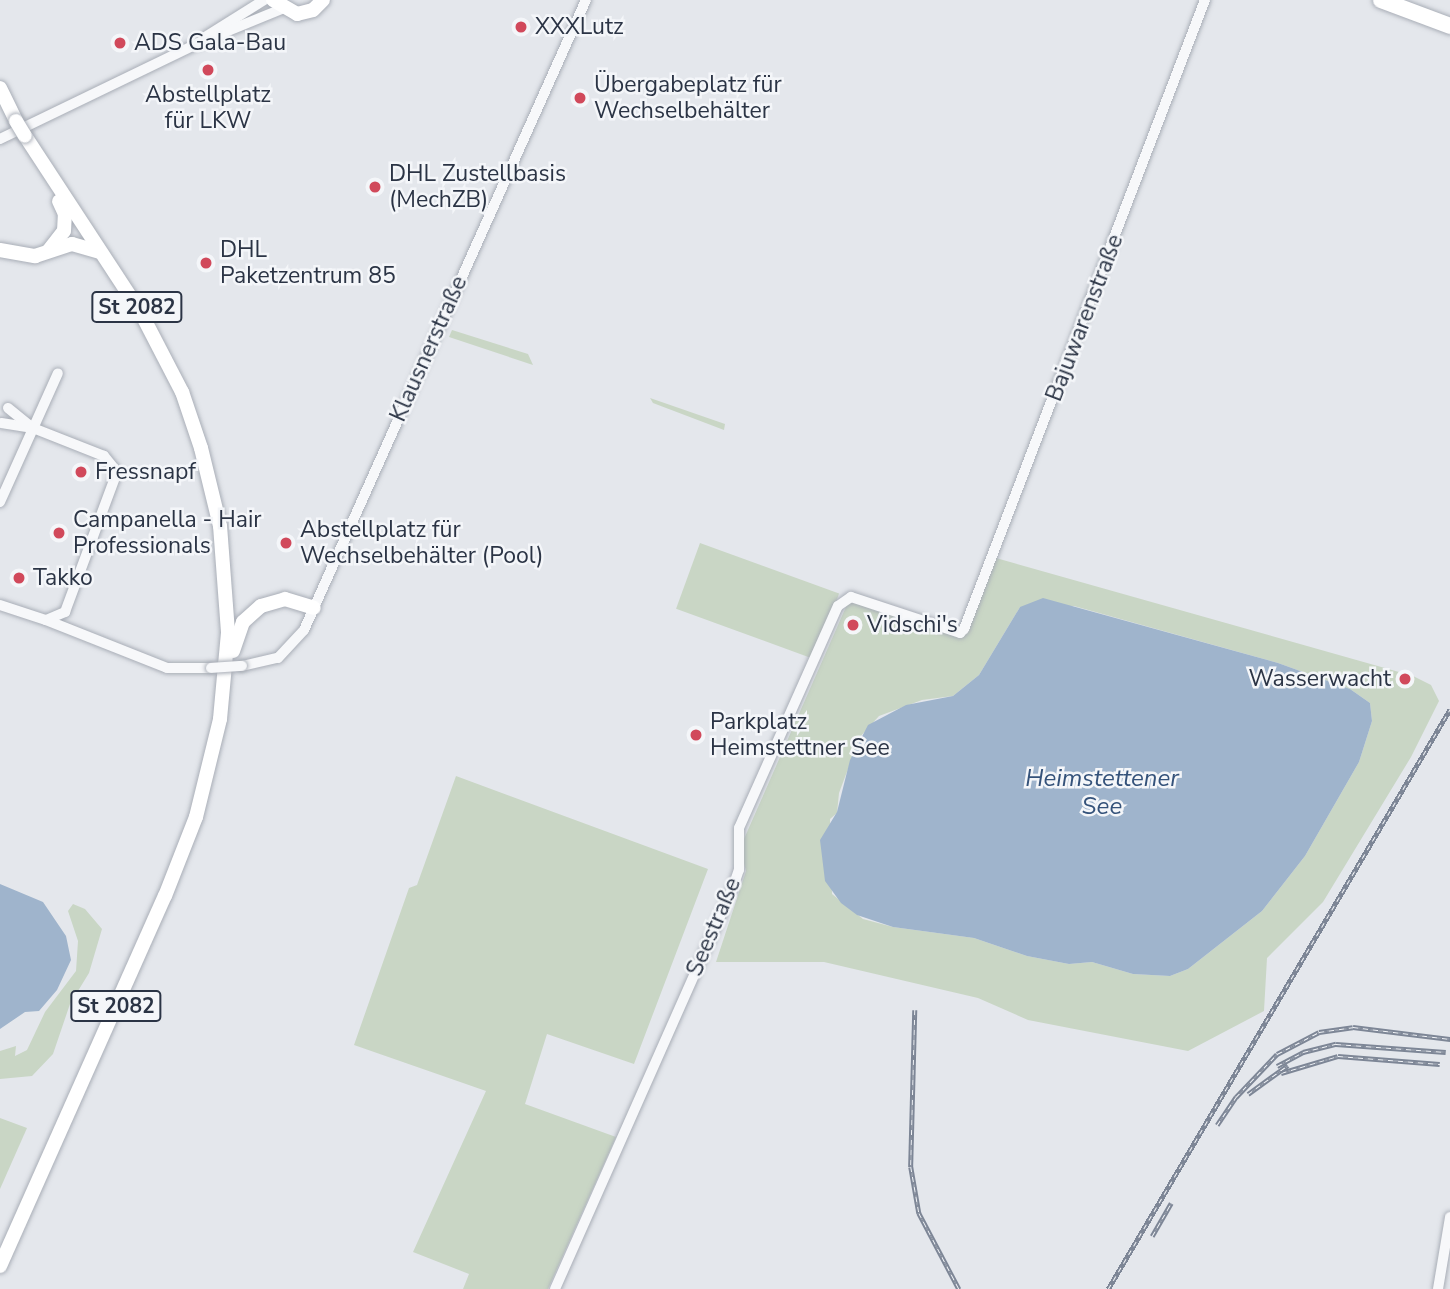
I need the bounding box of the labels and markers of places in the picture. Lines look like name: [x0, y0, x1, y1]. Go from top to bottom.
place label: XXXLutz: [535, 13, 624, 41]
marker: XXXLutz: [513, 19, 529, 35]
place label: ADS Gala-Bau: [134, 29, 286, 57]
marker: ADS Gala-Bau: [112, 35, 128, 51]
marker: Abstellplatz für LKW: [200, 62, 216, 78]
place label: Übergabeplatz für Wechselbehälter: [594, 71, 782, 125]
place label: Abstellplatz für LKW: [145, 81, 271, 135]
marker: Übergabeplatz für Wechselbehälter: [572, 90, 588, 106]
place label: DHL Zustellbasis (MechZB): [389, 160, 566, 214]
marker: DHL Zustellbasis (MechZB): [367, 179, 383, 195]
place label: DHL Paketzentrum 85: [220, 236, 396, 290]
marker: DHL Paketzentrum 85: [198, 255, 214, 271]
place label: Fressnapf: [95, 458, 196, 486]
marker: Fressnapf: [73, 464, 89, 480]
place label: Campanella - Hair Professionals: [73, 506, 262, 560]
place label: Abstellplatz für Wechselbehälter (Pool): [300, 516, 544, 570]
marker: Campanella - Hair Professionals: [51, 525, 67, 541]
marker: Abstellplatz für Wechselbehälter (Pool): [278, 535, 294, 551]
place label: Takko: [33, 564, 93, 592]
marker: Takko: [11, 570, 27, 586]
place label: Vidschi's: [867, 611, 958, 639]
marker: Vidschi's: [845, 617, 861, 633]
place label: Wasserwacht: [1248, 665, 1391, 693]
marker: Wasserwacht: [1397, 671, 1413, 687]
place label: Parkplatz Heimstettner See: [710, 708, 890, 762]
marker: Parkplatz Heimstettner See: [688, 727, 704, 743]

